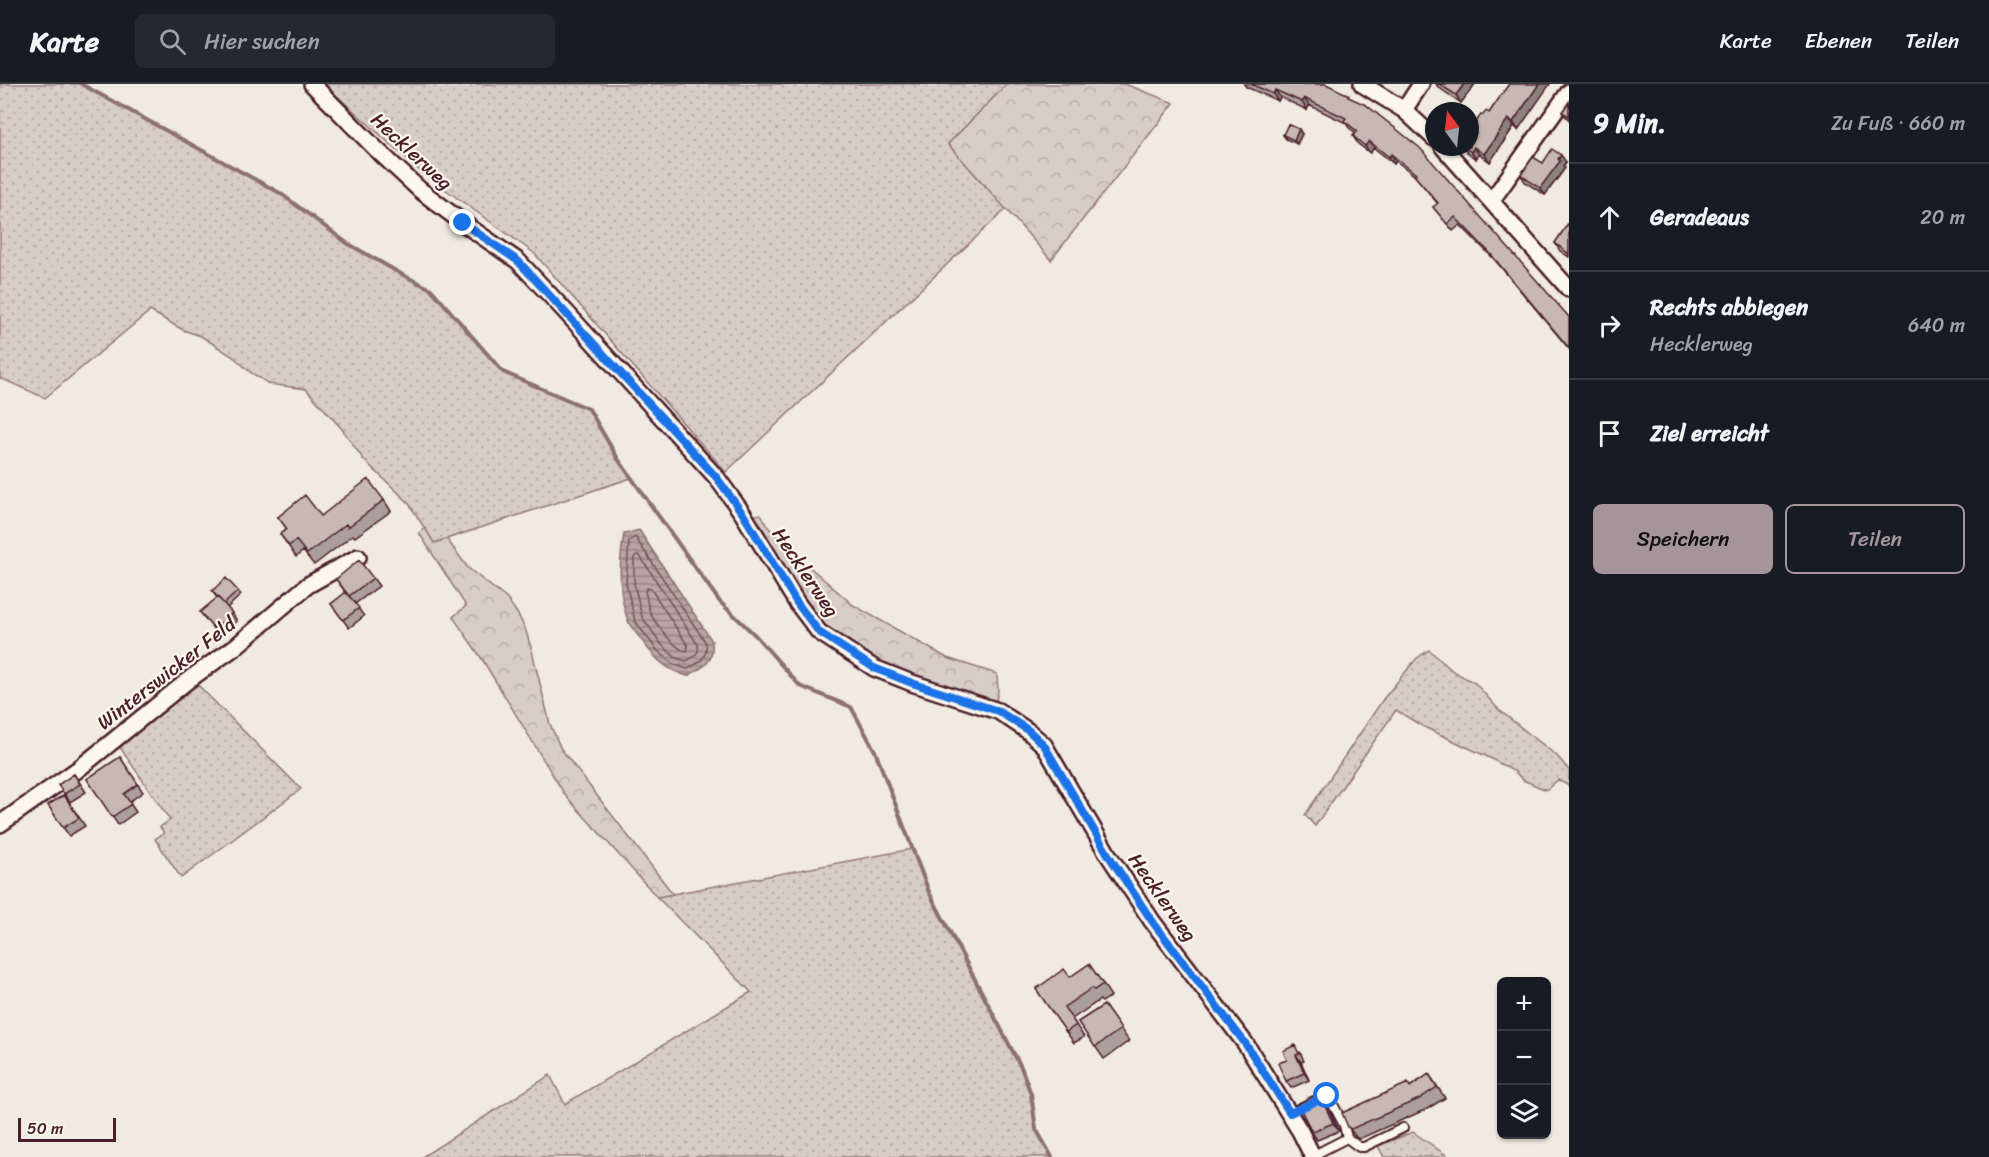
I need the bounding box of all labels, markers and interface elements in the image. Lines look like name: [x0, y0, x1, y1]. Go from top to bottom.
search box: [135, 14, 555, 68]
text: Karte: [30, 17, 99, 66]
text: Hier suchen: [204, 22, 319, 61]
text: Karte: [1720, 22, 1772, 60]
text: Ebenen: [1805, 22, 1872, 60]
text: Teilen: [1905, 22, 1959, 60]
icon: search: [156, 25, 189, 58]
text: 9 Min.: [1593, 100, 1666, 146]
north arrow: [1425, 102, 1479, 156]
street label: Hecklerweg: [362, 104, 461, 199]
text: Zu Fuß · 660 m: [1831, 106, 1965, 141]
text: Geradeaus: [1650, 198, 1749, 237]
text: 20 m: [1920, 200, 1965, 235]
icon: ahead: [1593, 201, 1626, 234]
route end: [449, 209, 475, 235]
text: Rechts abbiegen: [1650, 288, 1808, 327]
text: 640 m: [1908, 308, 1965, 343]
icon: right: [1593, 309, 1626, 342]
text: Hecklerweg: [1650, 327, 1753, 362]
text: Ziel erreicht: [1650, 414, 1769, 453]
icon: arrive: [1593, 417, 1626, 450]
button: Speichern: [1593, 504, 1773, 574]
button: Teilen: [1785, 504, 1965, 574]
street label: Hecklerweg: [762, 520, 849, 625]
street label: Winterswicker Feld: [89, 607, 245, 739]
street label: Hecklerweg: [1119, 845, 1206, 949]
map controls: [1497, 977, 1551, 1139]
button: +: [1497, 977, 1551, 1031]
button: −: [1497, 1031, 1551, 1085]
route start: [1313, 1082, 1339, 1108]
button: layers: [1497, 1085, 1551, 1139]
text: 50 m: [27, 1114, 63, 1143]
scale bar: [18, 1115, 116, 1142]

